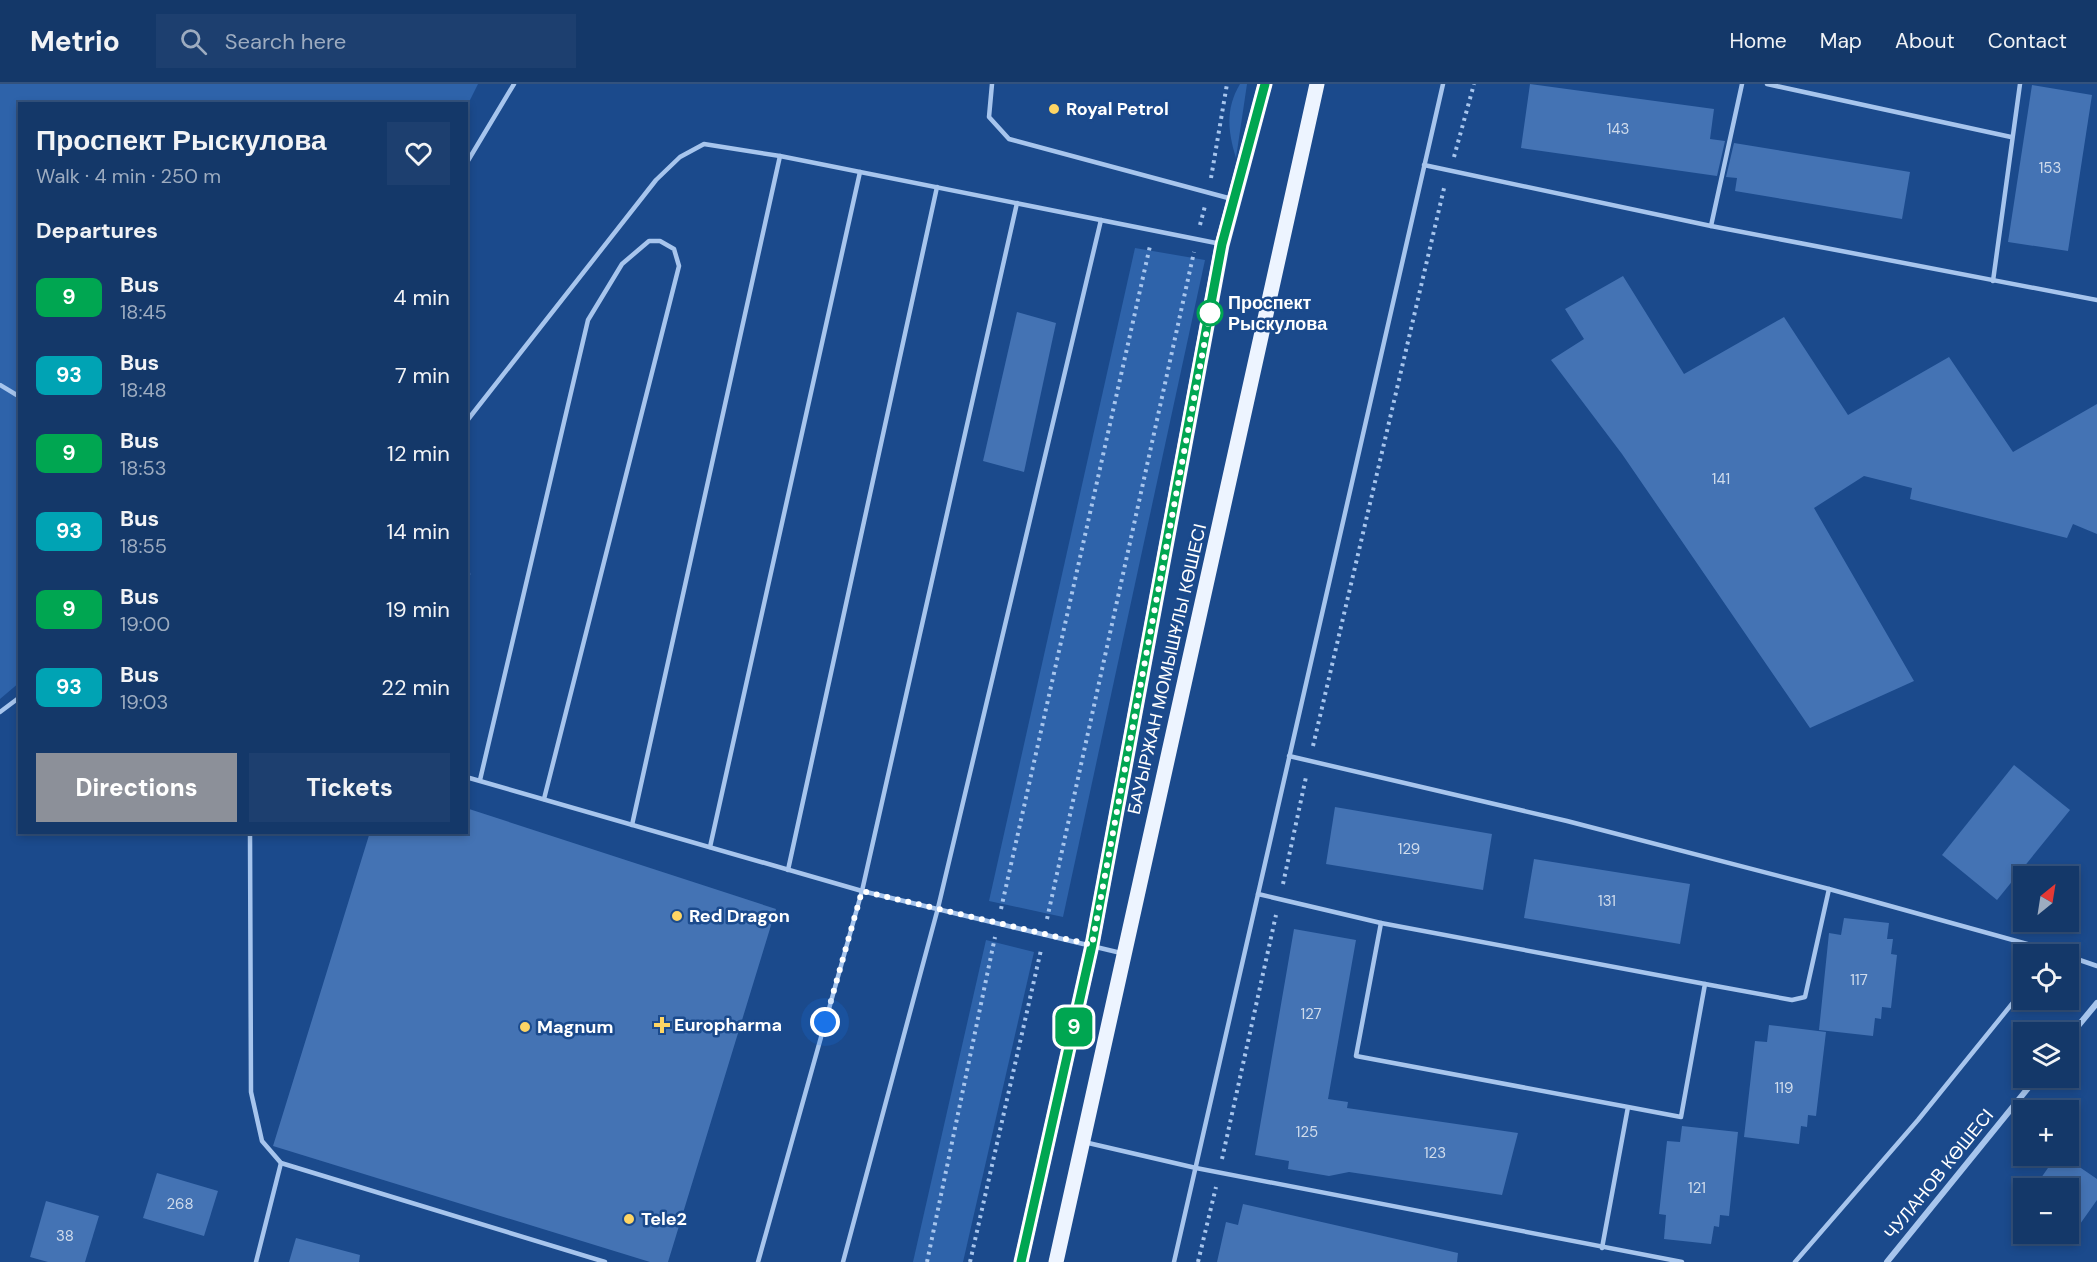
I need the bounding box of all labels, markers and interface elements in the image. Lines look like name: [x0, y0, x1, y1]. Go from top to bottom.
search box: [156, 14, 576, 68]
text: Metrio: [30, 23, 120, 60]
icon: search: [177, 25, 210, 58]
text: Search here: [225, 27, 346, 56]
text: Home: [1729, 27, 1787, 55]
text: Map: [1820, 27, 1862, 55]
text: About: [1895, 27, 1955, 55]
text: Contact: [1988, 27, 2067, 55]
place label: Royal Petrol: [1066, 97, 1169, 121]
marker: Royal Petrol: [1047, 102, 1061, 116]
house number: 143: [1607, 119, 1629, 139]
text: Проспект Рыскулова: [36, 122, 327, 159]
button: heart: [387, 122, 450, 185]
house number: 153: [2039, 158, 2061, 178]
text: Walk · 4 min · 250 m: [36, 163, 221, 189]
text: Departures: [36, 216, 158, 245]
text: Bus: [120, 270, 159, 299]
text: 9: [62, 283, 76, 311]
text: 4 min: [393, 283, 450, 312]
place label: Проспект Рыскулова: [1228, 291, 1328, 336]
text: 18:45: [120, 299, 167, 325]
marker: Проспект Рыскулова: [1197, 300, 1223, 326]
text: Bus: [120, 348, 159, 377]
text: 93: [56, 361, 82, 389]
text: 7 min: [395, 361, 450, 390]
text: 18:48: [120, 377, 167, 403]
text: Bus: [120, 426, 159, 455]
text: 9: [62, 439, 76, 467]
text: 12 min: [387, 439, 450, 468]
text: 18:53: [120, 455, 166, 481]
house number: 141: [1712, 469, 1730, 489]
text: Bus: [120, 504, 159, 533]
text: 93: [56, 517, 82, 545]
text: 14 min: [386, 517, 450, 546]
street label: БАУЫРЖАН МОМЫШҰЛЫ КӨШЕСІ: [1122, 521, 1212, 817]
text: 18:55: [120, 533, 167, 559]
text: Bus: [120, 582, 159, 611]
text: 9: [62, 595, 76, 623]
text: 19 min: [386, 595, 450, 624]
text: 19:00: [120, 611, 170, 637]
text: Bus: [120, 660, 159, 689]
text: 93: [56, 673, 82, 701]
text: 22 min: [381, 673, 450, 702]
text: 19:03: [120, 689, 168, 715]
button: Directions: [36, 753, 237, 822]
button: Tickets: [249, 753, 450, 822]
house number: 129: [1398, 839, 1420, 859]
north arrow: [2013, 866, 2079, 932]
map controls: [2013, 866, 2079, 1244]
house number: 131: [1598, 891, 1616, 911]
place label: Red Dragon: [689, 904, 790, 928]
marker: Red Dragon: [670, 909, 684, 923]
button: locate: [2013, 944, 2079, 1010]
house number: 117: [1850, 970, 1868, 990]
house number: 127: [1300, 1004, 1322, 1024]
your location: [810, 1007, 840, 1037]
line badge: 9: [1054, 1008, 1094, 1046]
place label: Europharma: [674, 1013, 782, 1037]
text: 9: [1067, 1013, 1081, 1041]
place label: Magnum: [537, 1015, 613, 1039]
marker: Europharma: [655, 1018, 669, 1032]
marker: Magnum: [518, 1020, 532, 1034]
button: layers: [2013, 1022, 2079, 1088]
house number: 119: [1775, 1078, 1793, 1098]
button: +: [2013, 1100, 2079, 1166]
street label: ЧУЛАНОВ КӨШЕСІ: [1879, 1104, 1999, 1244]
house number: 125: [1296, 1122, 1318, 1142]
house number: 123: [1424, 1143, 1446, 1163]
house number: 121: [1688, 1178, 1706, 1198]
button: −: [2013, 1178, 2079, 1244]
house number: 268: [166, 1194, 194, 1214]
place label: Tele2: [641, 1207, 687, 1231]
marker: Tele2: [622, 1212, 636, 1226]
house number: 38: [56, 1226, 74, 1246]

